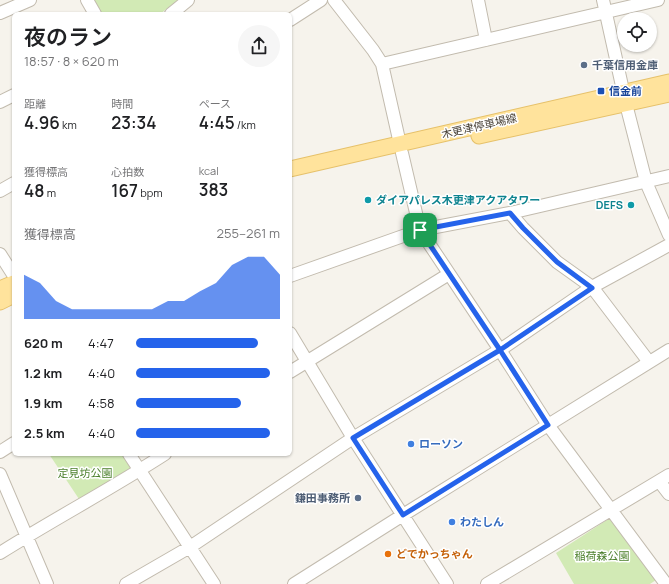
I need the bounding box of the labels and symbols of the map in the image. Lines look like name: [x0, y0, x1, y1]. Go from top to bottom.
place label: 千葉信用金庫: [592, 57, 658, 72]
marker: 千葉信用金庫: [579, 60, 589, 70]
place label: 信金前: [609, 83, 642, 98]
marker: 信金前: [596, 86, 606, 96]
street label: 木更津停車場線: [440, 110, 518, 141]
place label: ダイアパレス木更津アクアタワー: [376, 192, 540, 207]
marker: ダイアパレス木更津アクアタワー: [363, 195, 373, 205]
place label: DEFS: [596, 197, 623, 212]
marker: DEFS: [626, 200, 636, 210]
pin: [403, 213, 437, 247]
place label: ローソン: [419, 436, 463, 451]
marker: ローソン: [406, 439, 416, 449]
park label: 定見坊公園: [58, 465, 113, 480]
place label: 鎌田事務所: [295, 490, 350, 505]
marker: 鎌田事務所: [353, 493, 363, 503]
place label: わたしん: [460, 514, 504, 529]
marker: わたしん: [447, 517, 457, 527]
place label: どでかっちゃん: [396, 546, 473, 561]
park label: 稲荷森公園: [575, 548, 630, 563]
marker: どでかっちゃん: [383, 549, 393, 559]

